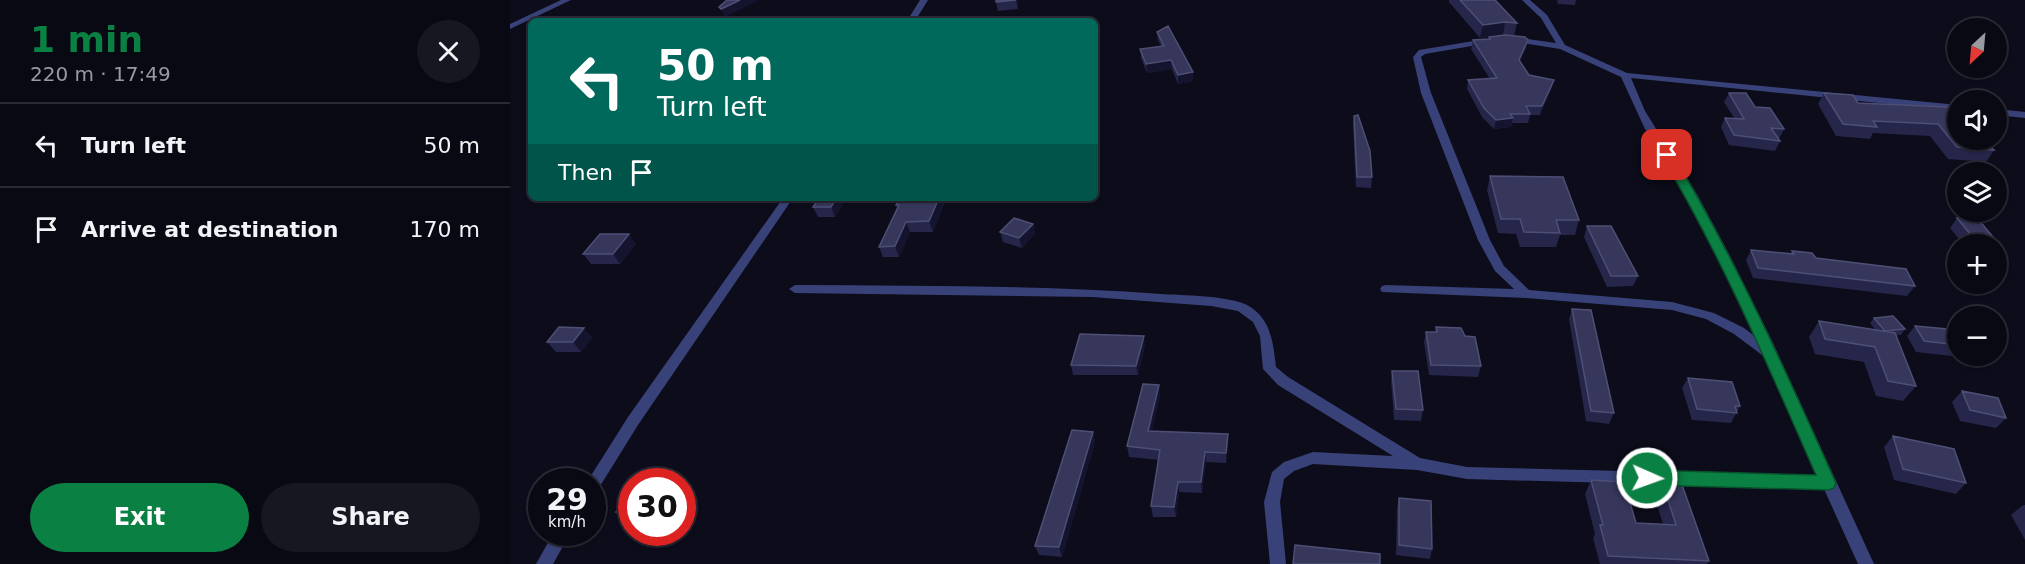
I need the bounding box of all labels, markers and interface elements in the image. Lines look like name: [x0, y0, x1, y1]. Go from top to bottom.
north arrow: [1947, 18, 2007, 78]
map controls: [1947, 18, 2007, 366]
text: 1 min: [30, 19, 143, 60]
button: close: [417, 20, 480, 83]
text: 50 m: [657, 41, 774, 90]
icon: left: [558, 42, 636, 120]
text: 220 m · 17:49: [30, 62, 171, 86]
button: sound: [1947, 90, 2007, 150]
text: Turn left: [657, 91, 767, 122]
icon: left: [30, 129, 63, 162]
pin: [1641, 129, 1692, 180]
text: Turn left: [81, 133, 186, 158]
text: 50 m: [424, 133, 480, 158]
icon: arrive: [1650, 138, 1683, 171]
icon: arrive: [625, 156, 658, 189]
text: Then: [558, 160, 613, 185]
button: layers: [1947, 162, 2007, 222]
icon: arrive: [30, 213, 63, 246]
text: Arrive at destination: [81, 217, 338, 242]
text: 170 m: [410, 217, 480, 242]
button: +: [1947, 234, 2007, 294]
button: −: [1947, 306, 2007, 366]
position arrow: [1615, 446, 1679, 510]
speed limit sign: 30: [618, 468, 696, 546]
text: 29: [546, 482, 588, 517]
button: Exit: [30, 483, 249, 552]
button: Share: [261, 483, 480, 552]
text: km/h: [548, 513, 586, 531]

